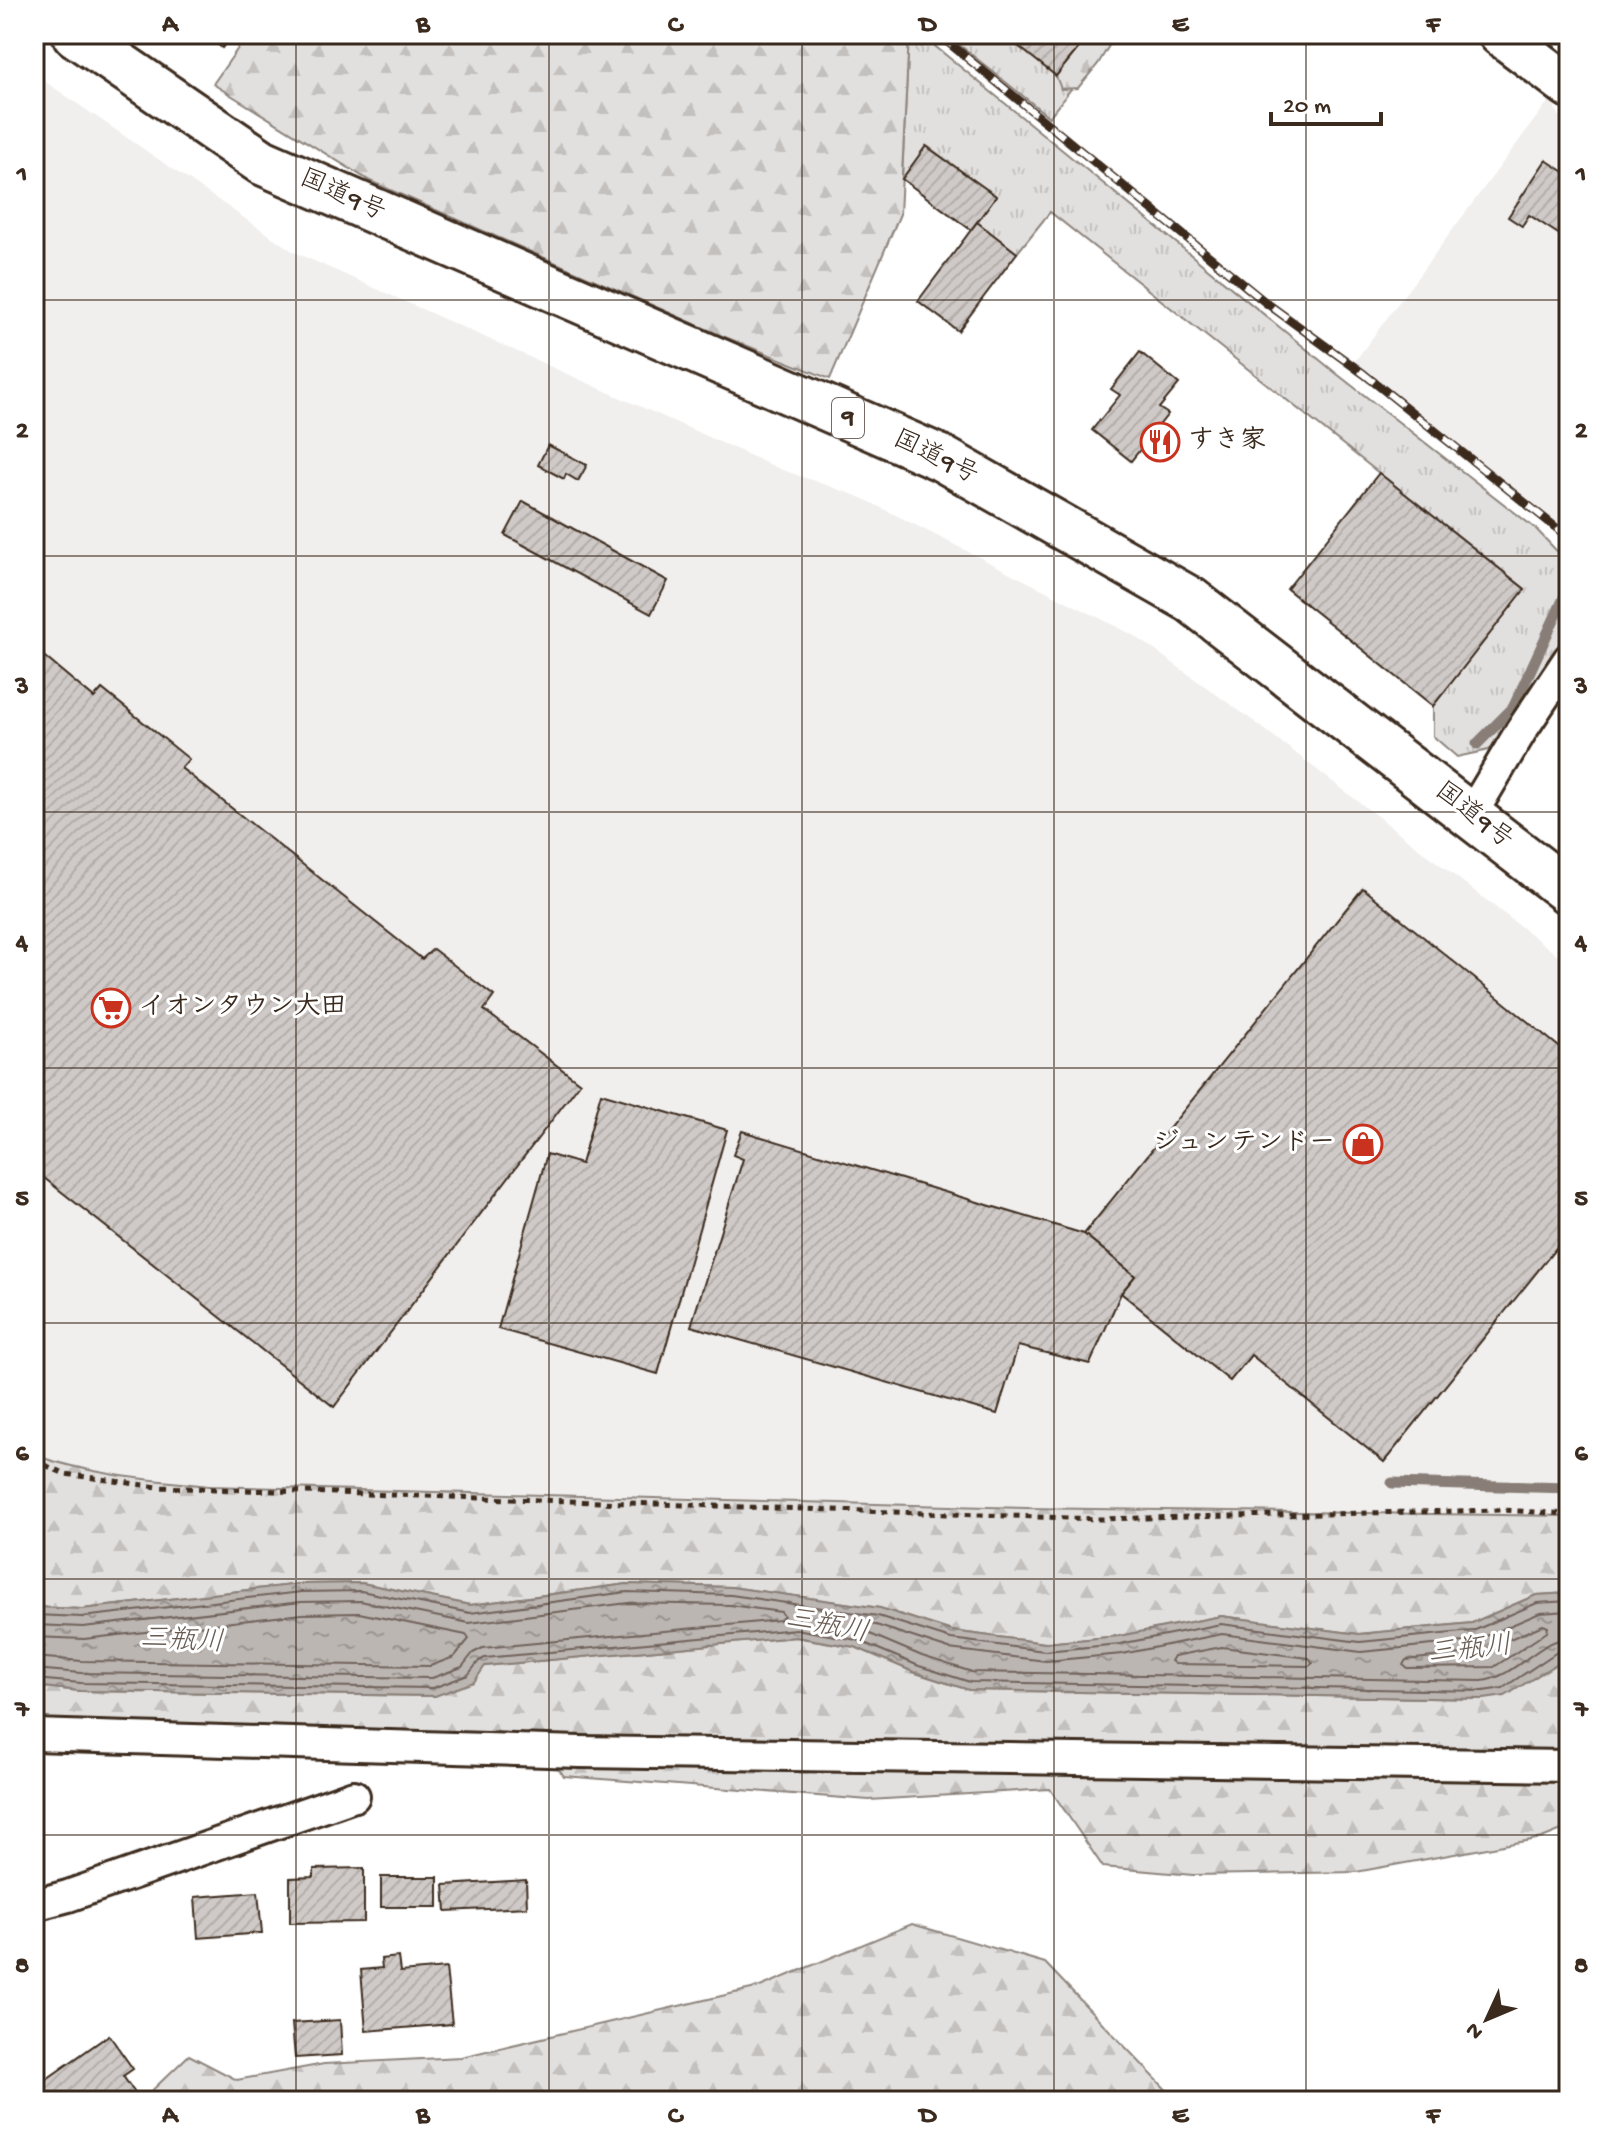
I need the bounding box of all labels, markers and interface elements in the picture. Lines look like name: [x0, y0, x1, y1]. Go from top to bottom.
text: A: [161, 11, 179, 42]
text: B: [415, 11, 431, 42]
text: C: [668, 11, 685, 42]
text: D: [918, 11, 938, 42]
text: E: [1172, 11, 1190, 42]
text: F: [1425, 11, 1441, 42]
scale bar: [1271, 76, 1381, 126]
text: 20 m: [1283, 93, 1331, 122]
text: 1: [16, 161, 27, 192]
text: 1: [1575, 161, 1586, 192]
street label: 国道9号: [294, 163, 390, 230]
road number: 9: [832, 398, 864, 438]
text: 2: [16, 417, 29, 448]
text: 2: [1575, 417, 1588, 448]
restaurant icon: すき家: [1139, 421, 1181, 463]
street label: 国道9号: [887, 424, 983, 493]
place label: すき家: [1188, 426, 1266, 458]
text: 3: [14, 673, 29, 704]
text: 3: [1573, 673, 1588, 704]
street label: 国道9号: [1428, 776, 1519, 857]
text: 4: [15, 929, 29, 960]
text: 4: [1574, 929, 1588, 960]
supermarket icon: イオンタウン大田: [90, 987, 132, 1029]
place label: イオンタウン大田: [139, 992, 346, 1024]
shop icon: ジュンテンドー: [1342, 1123, 1384, 1165]
place label: ジュンテンドー: [1153, 1129, 1335, 1160]
text: 5: [15, 1185, 29, 1216]
text: 5: [1574, 1185, 1588, 1216]
text: 6: [15, 1440, 29, 1471]
text: 6: [1574, 1440, 1588, 1471]
water label: 三瓶川: [783, 1603, 871, 1651]
water label: 三瓶川: [139, 1623, 225, 1661]
water label: 三瓶川: [1426, 1630, 1514, 1672]
text: 7: [13, 1696, 30, 1727]
text: 7: [1572, 1696, 1589, 1727]
text: 8: [15, 1952, 29, 1983]
text: 8: [1574, 1952, 1588, 1983]
north arrow: [1447, 1979, 1527, 2059]
text: N: [1461, 2016, 1490, 2044]
text: A: [161, 2102, 179, 2133]
text: B: [415, 2102, 431, 2133]
text: C: [668, 2102, 685, 2133]
text: D: [918, 2102, 938, 2133]
text: E: [1172, 2102, 1190, 2133]
text: F: [1425, 2102, 1441, 2133]

